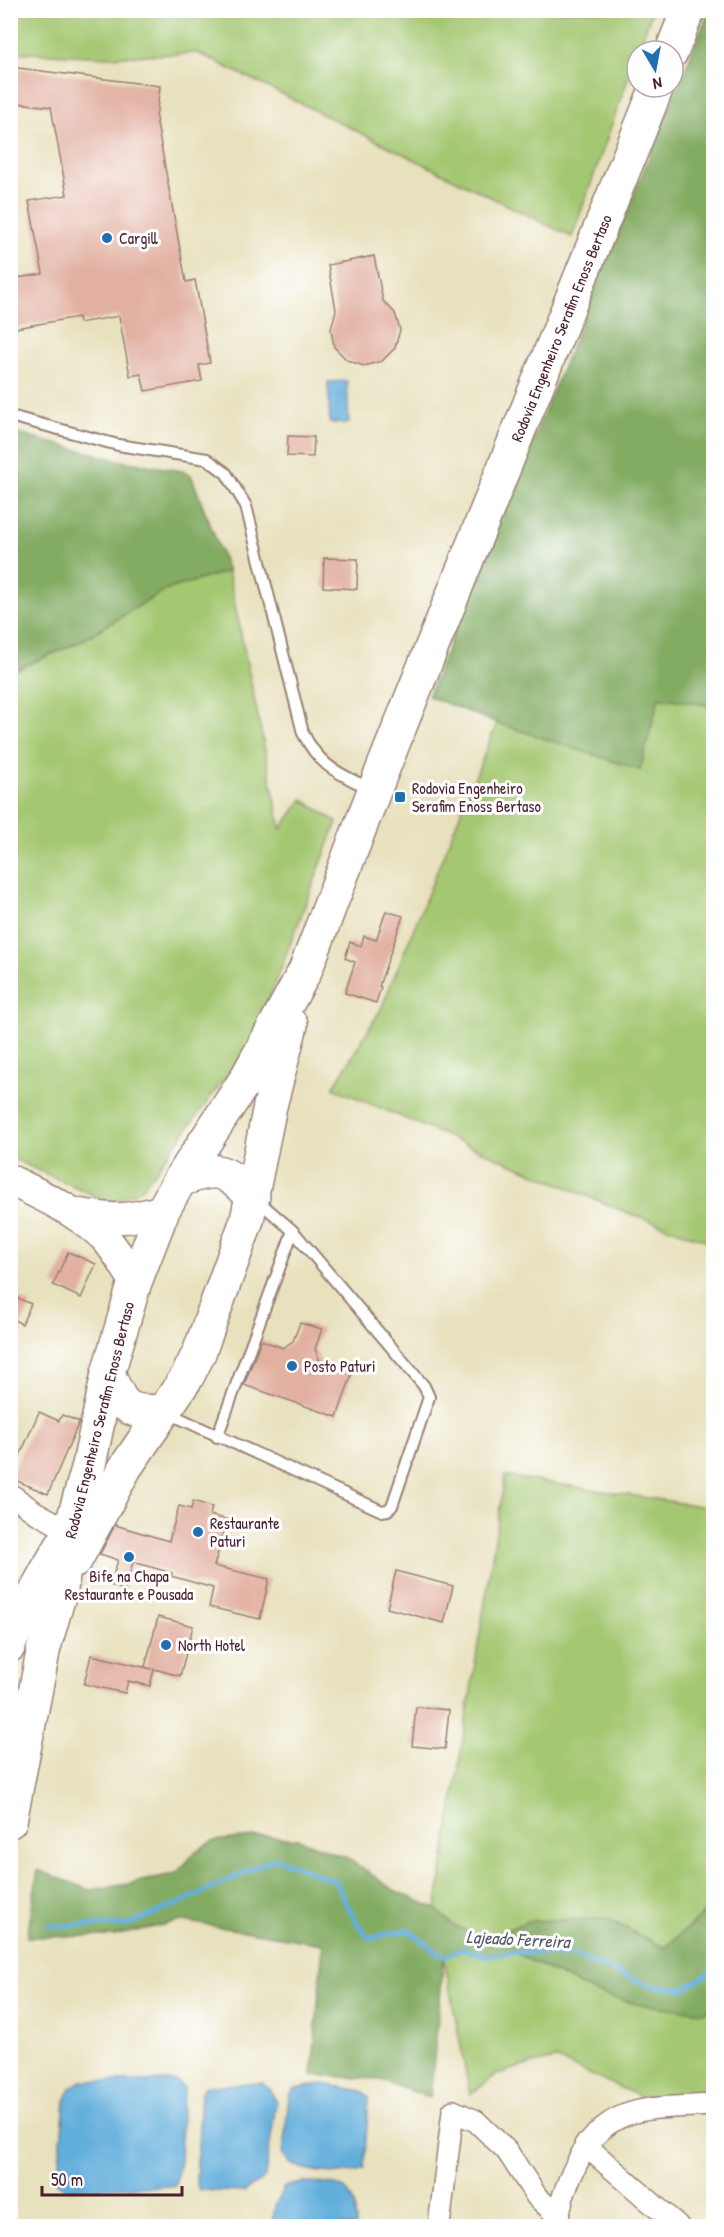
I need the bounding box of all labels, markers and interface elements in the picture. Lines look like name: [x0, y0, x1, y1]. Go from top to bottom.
north arrow: [625, 39, 685, 99]
text: N: [651, 72, 664, 95]
street label: Rodovia Engenheiro Serafim Enoss Bertaso: [505, 211, 617, 445]
place label: Cargill: [119, 227, 158, 249]
marker: Cargill: [100, 231, 114, 245]
place label: Rodovia Engenheiro Serafim Enoss Bertaso: [412, 777, 541, 817]
marker: Rodovia Engenheiro Serafim Enoss Bertaso: [393, 790, 407, 804]
street label: Rodovia Engenheiro Serafim Enoss Bertaso: [59, 1299, 139, 1541]
place label: Posto Paturi: [304, 1355, 376, 1377]
marker: Posto Paturi: [285, 1359, 299, 1373]
place label: Restaurante Paturi: [210, 1512, 280, 1552]
marker: Restaurante Paturi: [191, 1525, 205, 1539]
marker: Bife na Chapa Restaurante e Pousada: [122, 1550, 136, 1564]
place label: Bife na Chapa Restaurante e Pousada: [65, 1565, 193, 1605]
place label: North Hotel: [178, 1634, 246, 1656]
marker: North Hotel: [159, 1638, 173, 1652]
water label: Lajeado Ferreira: [466, 1924, 572, 1954]
scale bar: [42, 2159, 182, 2197]
text: 50 m: [51, 2167, 83, 2192]

